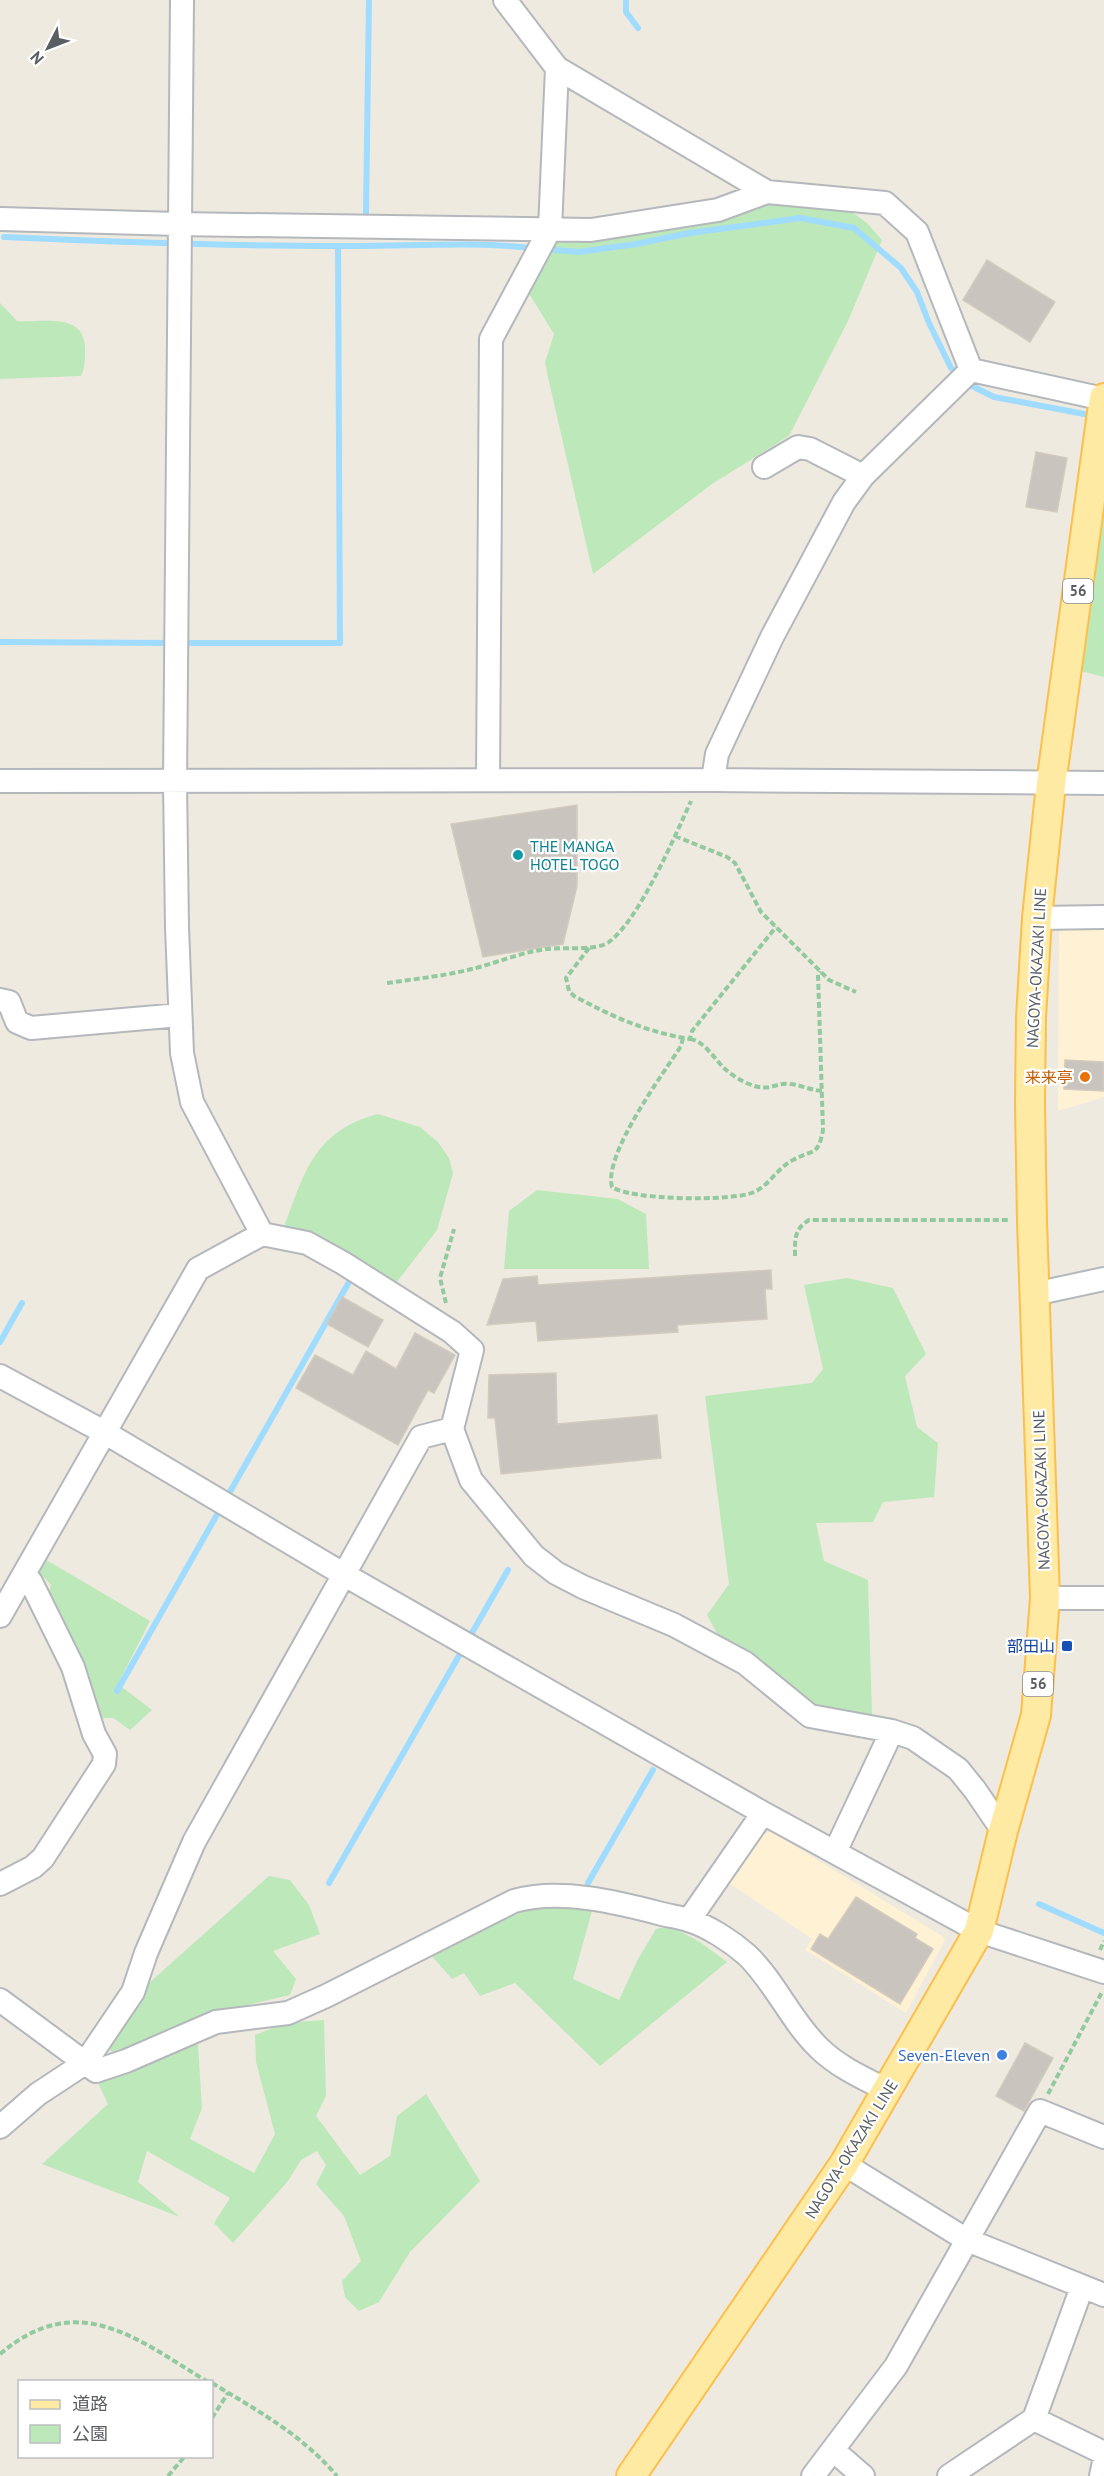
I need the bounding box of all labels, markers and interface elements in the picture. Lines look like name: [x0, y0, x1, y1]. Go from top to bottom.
north arrow: [18, 18, 78, 78]
text: N: [26, 47, 48, 69]
road number: 56: [1063, 579, 1093, 603]
place label: THE MANGA HOTEL TOGO: [530, 836, 620, 874]
marker: THE MANGA HOTEL TOGO: [511, 848, 525, 862]
street label: NAGOYA-OKAZAKI LINE: [1022, 887, 1050, 1049]
place label: 来来亭: [1025, 1067, 1073, 1087]
marker: 来来亭: [1078, 1070, 1092, 1084]
street label: NAGOYA-OKAZAKI LINE: [1028, 1410, 1054, 1570]
place label: 部田山: [1007, 1636, 1055, 1656]
marker: 部田山: [1060, 1639, 1074, 1653]
road number: 56: [1023, 1672, 1053, 1696]
place label: Seven-Eleven: [898, 2045, 990, 2065]
marker: Seven-Eleven: [995, 2048, 1009, 2062]
street label: NAGOYA-OKAZAKI LINE: [800, 2076, 902, 2222]
legend: [18, 2380, 213, 2458]
text: 道路: [72, 2392, 108, 2415]
text: 公園: [72, 2422, 108, 2445]

